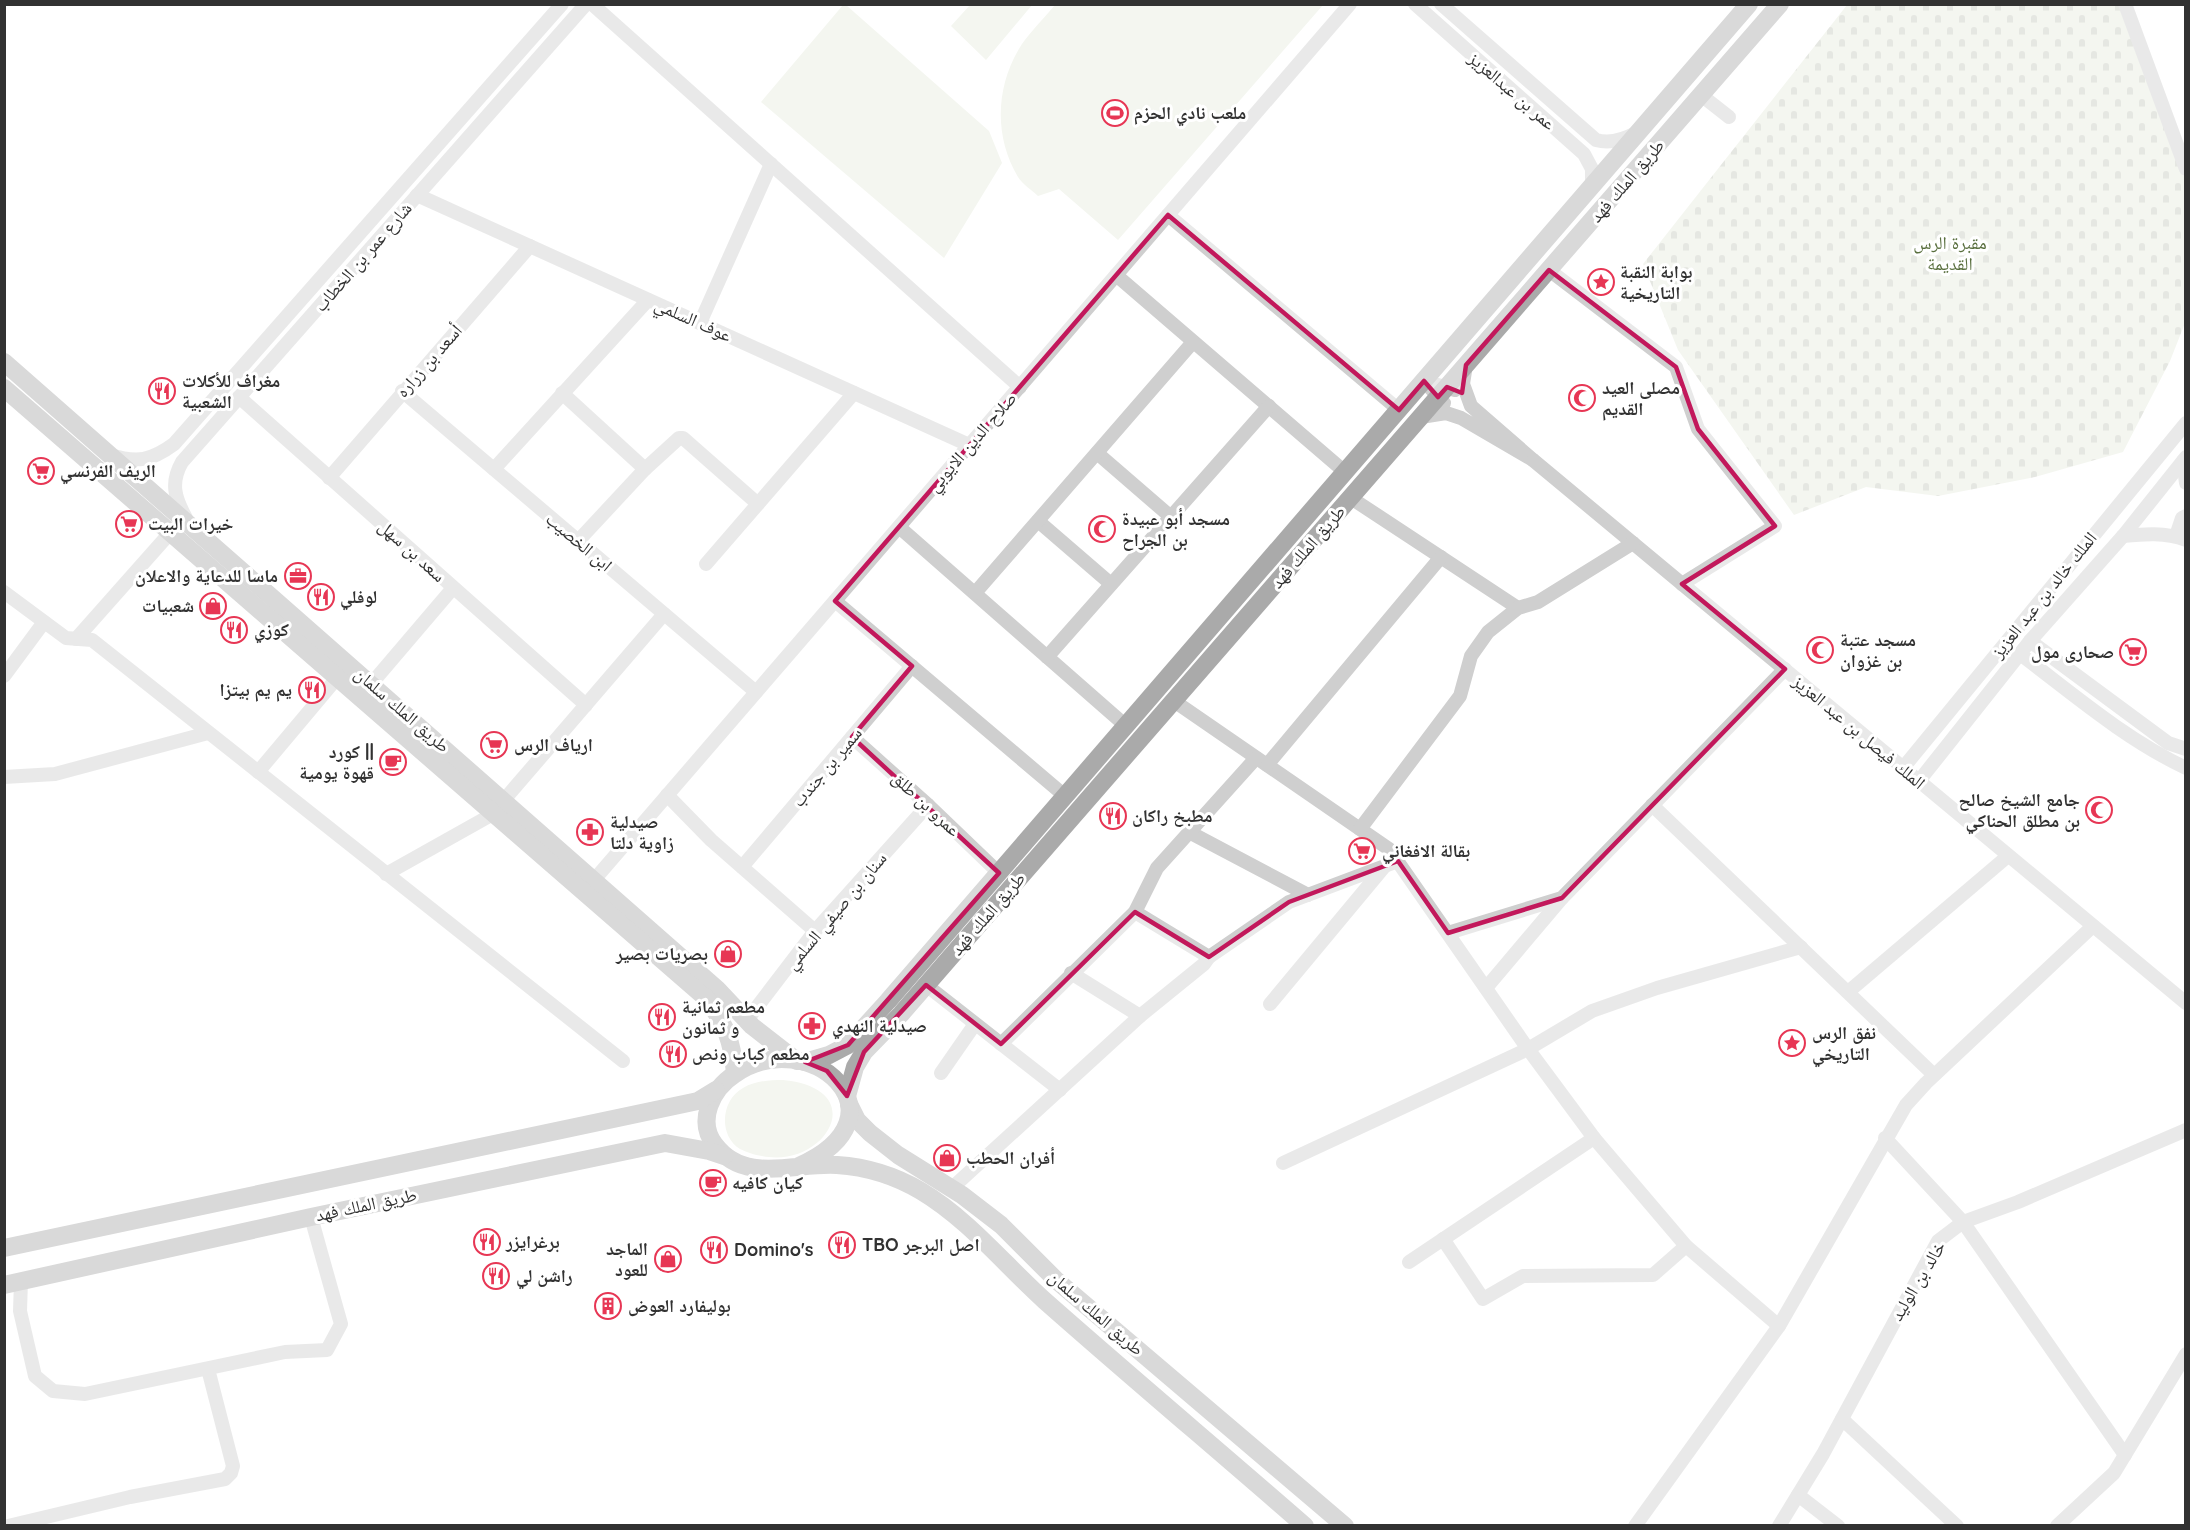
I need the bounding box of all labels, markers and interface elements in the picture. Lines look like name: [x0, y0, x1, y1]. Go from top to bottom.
street label: عمر بن عبدالعزيز: [1463, 46, 1561, 135]
sports icon: ملعب نادي الحزم: [1100, 98, 1130, 128]
place label: ملعب نادي الحزم: [1134, 101, 1246, 127]
street label: طريق الملك فهد: [1584, 134, 1669, 227]
street label: شارع عمر بن الخطاب: [309, 197, 417, 316]
park label: مقبرة الرس القديمة: [1913, 231, 1987, 275]
place label: بوابة النقبة التاريخية: [1620, 260, 1693, 304]
place icon: بوابة النقبة التاريخية: [1586, 267, 1616, 297]
street label: عوف السلمي: [650, 292, 735, 350]
street label: أسعد بن زراره: [390, 319, 467, 402]
place label: مغراف للأكلات الشعبية: [182, 369, 280, 413]
restaurant icon: مغراف للأكلات الشعبية: [147, 376, 177, 406]
place label: مصلى العيد القديم: [1602, 376, 1680, 421]
mosque icon: مصلى العيد القديم: [1567, 383, 1597, 413]
street label: صلاح الدين الايوبي: [922, 387, 1024, 499]
supermarket icon: الريف الفرنسي: [26, 456, 56, 486]
place label: الريف الفرنسي: [60, 459, 156, 485]
street label: طريق الملك فهد: [1265, 500, 1350, 593]
street label: ابن الخصيب: [541, 507, 617, 576]
place label: مسجد أبو عبيدة بن الجراح: [1122, 507, 1230, 551]
supermarket icon: خيرات البيت: [114, 509, 144, 539]
place label: خيرات البيت: [148, 512, 234, 535]
street label: سعد بن سهل: [374, 514, 451, 587]
mosque icon: مسجد أبو عبيدة بن الجراح: [1087, 514, 1117, 544]
street label: الملك خالد بن عبد العزيز: [1985, 527, 2102, 663]
office icon: ماسا للدعاية والاعلان: [283, 561, 313, 591]
place label: ماسا للدعاية والاعلان: [135, 564, 278, 587]
restaurant icon: لوفلي: [306, 582, 336, 612]
place label: لوفلي: [340, 585, 377, 611]
shop icon: شعبيات: [198, 591, 228, 621]
place label: شعبيات: [142, 594, 194, 617]
restaurant icon: كوزي: [219, 615, 249, 645]
place label: كوزي: [254, 618, 289, 644]
place label: مسجد عتبة بن غزوان: [1840, 628, 1916, 672]
mosque icon: مسجد عتبة بن غزوان: [1805, 635, 1835, 665]
supermarket icon: صحارى مول: [2118, 637, 2148, 667]
place label: صحارى مول: [2031, 640, 2114, 663]
street label: طريق الملك سلمان: [350, 662, 455, 757]
street label: الملك فيصل بن عبد العزيز: [1788, 669, 1930, 794]
restaurant icon: يم يم بيتزا: [297, 675, 327, 705]
place label: يم يم بيتزا: [219, 678, 292, 702]
street label: سمير بن جندب: [786, 722, 867, 811]
supermarket icon: ارياف الرس: [479, 730, 509, 760]
place label: ارياف الرس: [514, 733, 593, 756]
place label: كورد || قهوة يومية: [299, 740, 374, 784]
cafe icon: كورد || قهوة يومية: [378, 747, 408, 777]
street label: عمرو بن طلق: [887, 766, 965, 841]
place label: جامع الشيخ صالح بن مطلق الحناكي: [1958, 788, 2080, 835]
mosque icon: جامع الشيخ صالح بن مطلق الحناكي: [2084, 795, 2114, 825]
restaurant icon: مطبخ راكان: [1098, 801, 1128, 831]
place label: مطبخ راكان: [1132, 804, 1212, 828]
place label: صيدلية زاوية دلتا: [610, 810, 674, 854]
pharmacy icon: صيدلية زاوية دلتا: [575, 817, 605, 847]
supermarket icon: بقالة الافغاني: [1347, 836, 1377, 866]
place label: بقالة الافغاني: [1382, 839, 1470, 865]
street label: سنان بن صيفي السلمي: [780, 847, 894, 977]
street label: طريق الملك فهد: [945, 867, 1030, 960]
shop icon: بصريات بصير: [713, 939, 743, 969]
place label: بصريات بصير: [615, 942, 708, 965]
place label: مطعم ثمانية و ثمانون: [682, 995, 765, 1039]
restaurant icon: مطعم ثمانية و ثمانون: [647, 1002, 677, 1032]
pharmacy icon: صيدلية النهدي: [797, 1011, 827, 1041]
place label: صيدلية النهدي: [832, 1014, 927, 1040]
place label: نفق الرس التاريخي: [1812, 1021, 1876, 1068]
place icon: نفق الرس التاريخي: [1777, 1028, 1807, 1058]
restaurant icon: مطعم كباب ونص: [658, 1039, 688, 1069]
place label: مطعم كباب ونص: [692, 1042, 810, 1066]
shop icon: أفران الحطب: [932, 1143, 962, 1173]
place label: أفران الحطب: [966, 1146, 1055, 1169]
cafe icon: كيان كافيه: [698, 1168, 728, 1198]
place label: كيان كافيه: [732, 1171, 803, 1194]
street label: طريق الملك فهد: [313, 1183, 419, 1226]
restaurant icon: برغرايزر: [472, 1227, 502, 1257]
place label: برغرايزر: [505, 1230, 560, 1253]
restaurant icon: TBO اصل البرجر: [827, 1230, 857, 1260]
place label: TBO اصل البرجر: [862, 1233, 980, 1256]
restaurant icon: Domino's: [699, 1235, 729, 1265]
place label: الماجد للعود: [606, 1237, 648, 1281]
street label: خالد بن الوليد: [1885, 1237, 1950, 1325]
place label: Domino's: [734, 1238, 814, 1261]
shop icon: الماجد للعود: [653, 1244, 683, 1274]
restaurant icon: راشن لي: [481, 1261, 511, 1291]
place label: راشن لي: [516, 1264, 573, 1290]
street label: طريق الملك سلمان: [1044, 1265, 1149, 1360]
building icon: بوليفارد العوض: [593, 1291, 623, 1321]
place label: بوليفارد العوض: [628, 1294, 731, 1317]

